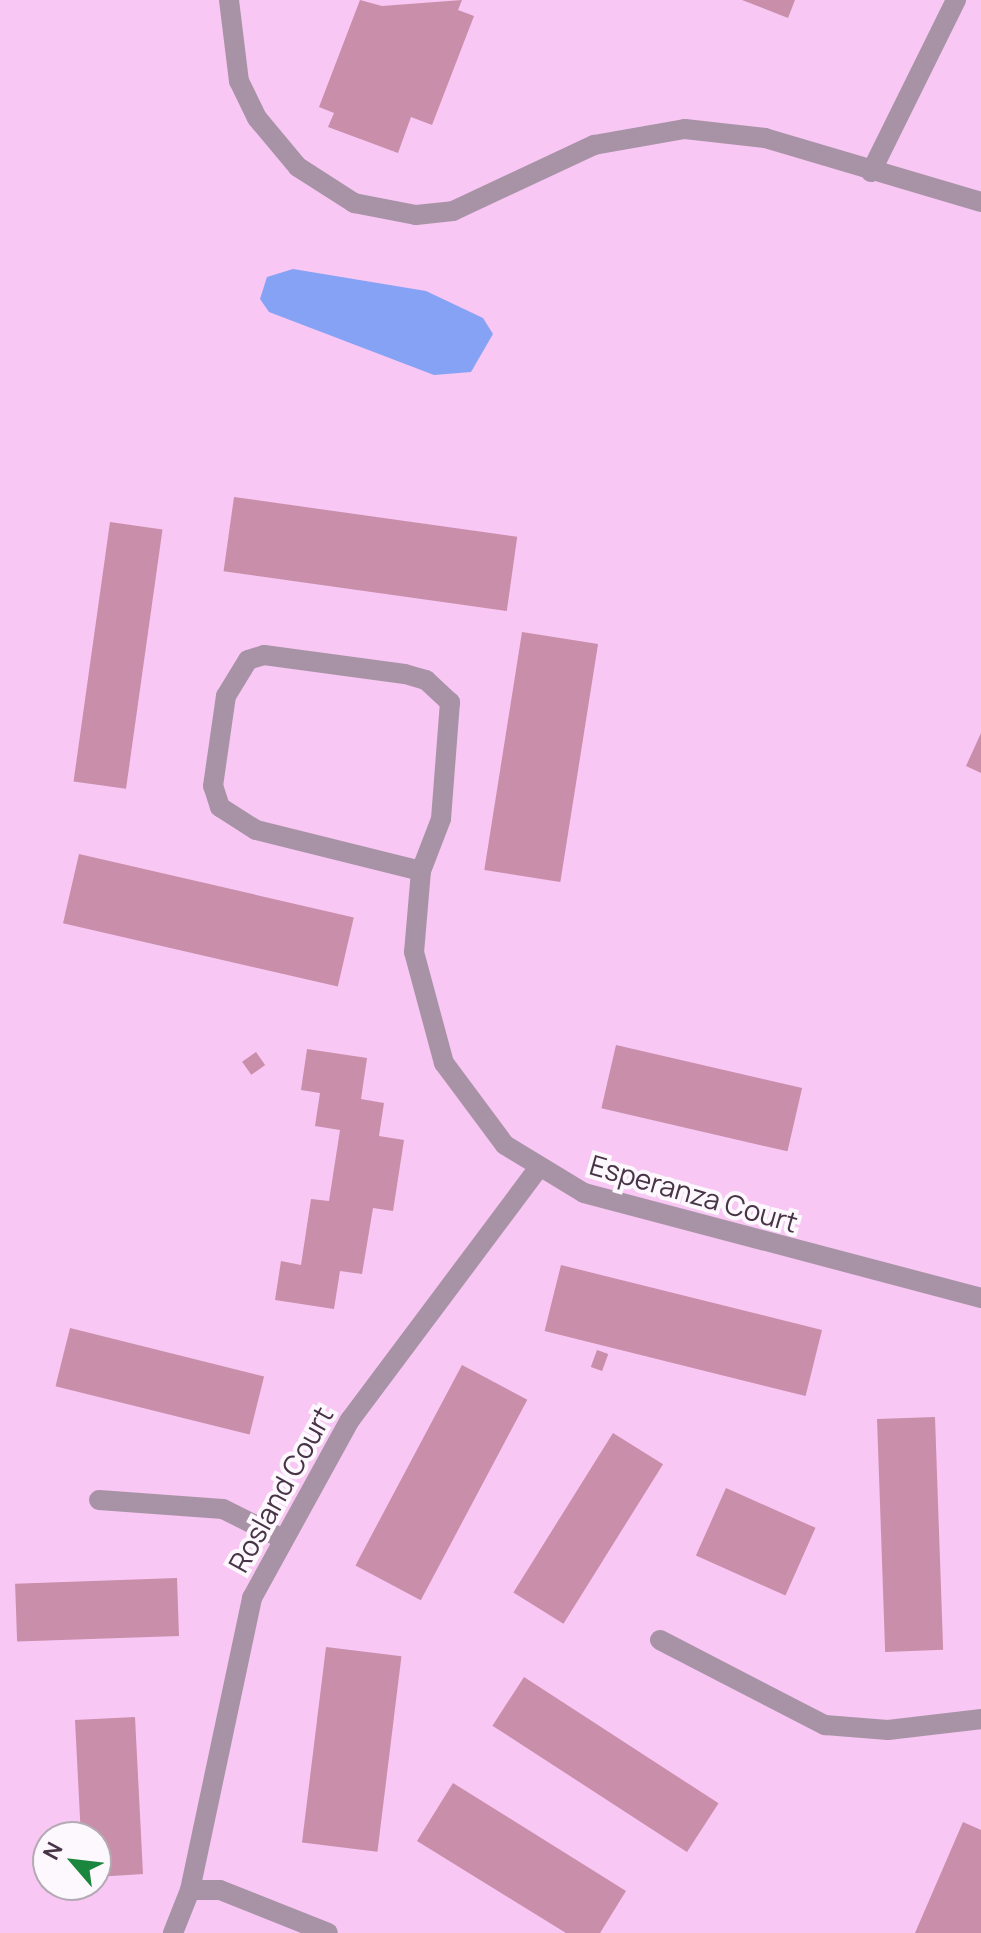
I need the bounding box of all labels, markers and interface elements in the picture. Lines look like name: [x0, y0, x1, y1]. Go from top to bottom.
street label: Esperanza Court: [586, 1147, 802, 1239]
street label: Rosland Court: [221, 1400, 339, 1578]
north arrow: [32, 1821, 112, 1901]
text: N: [36, 1837, 70, 1865]

